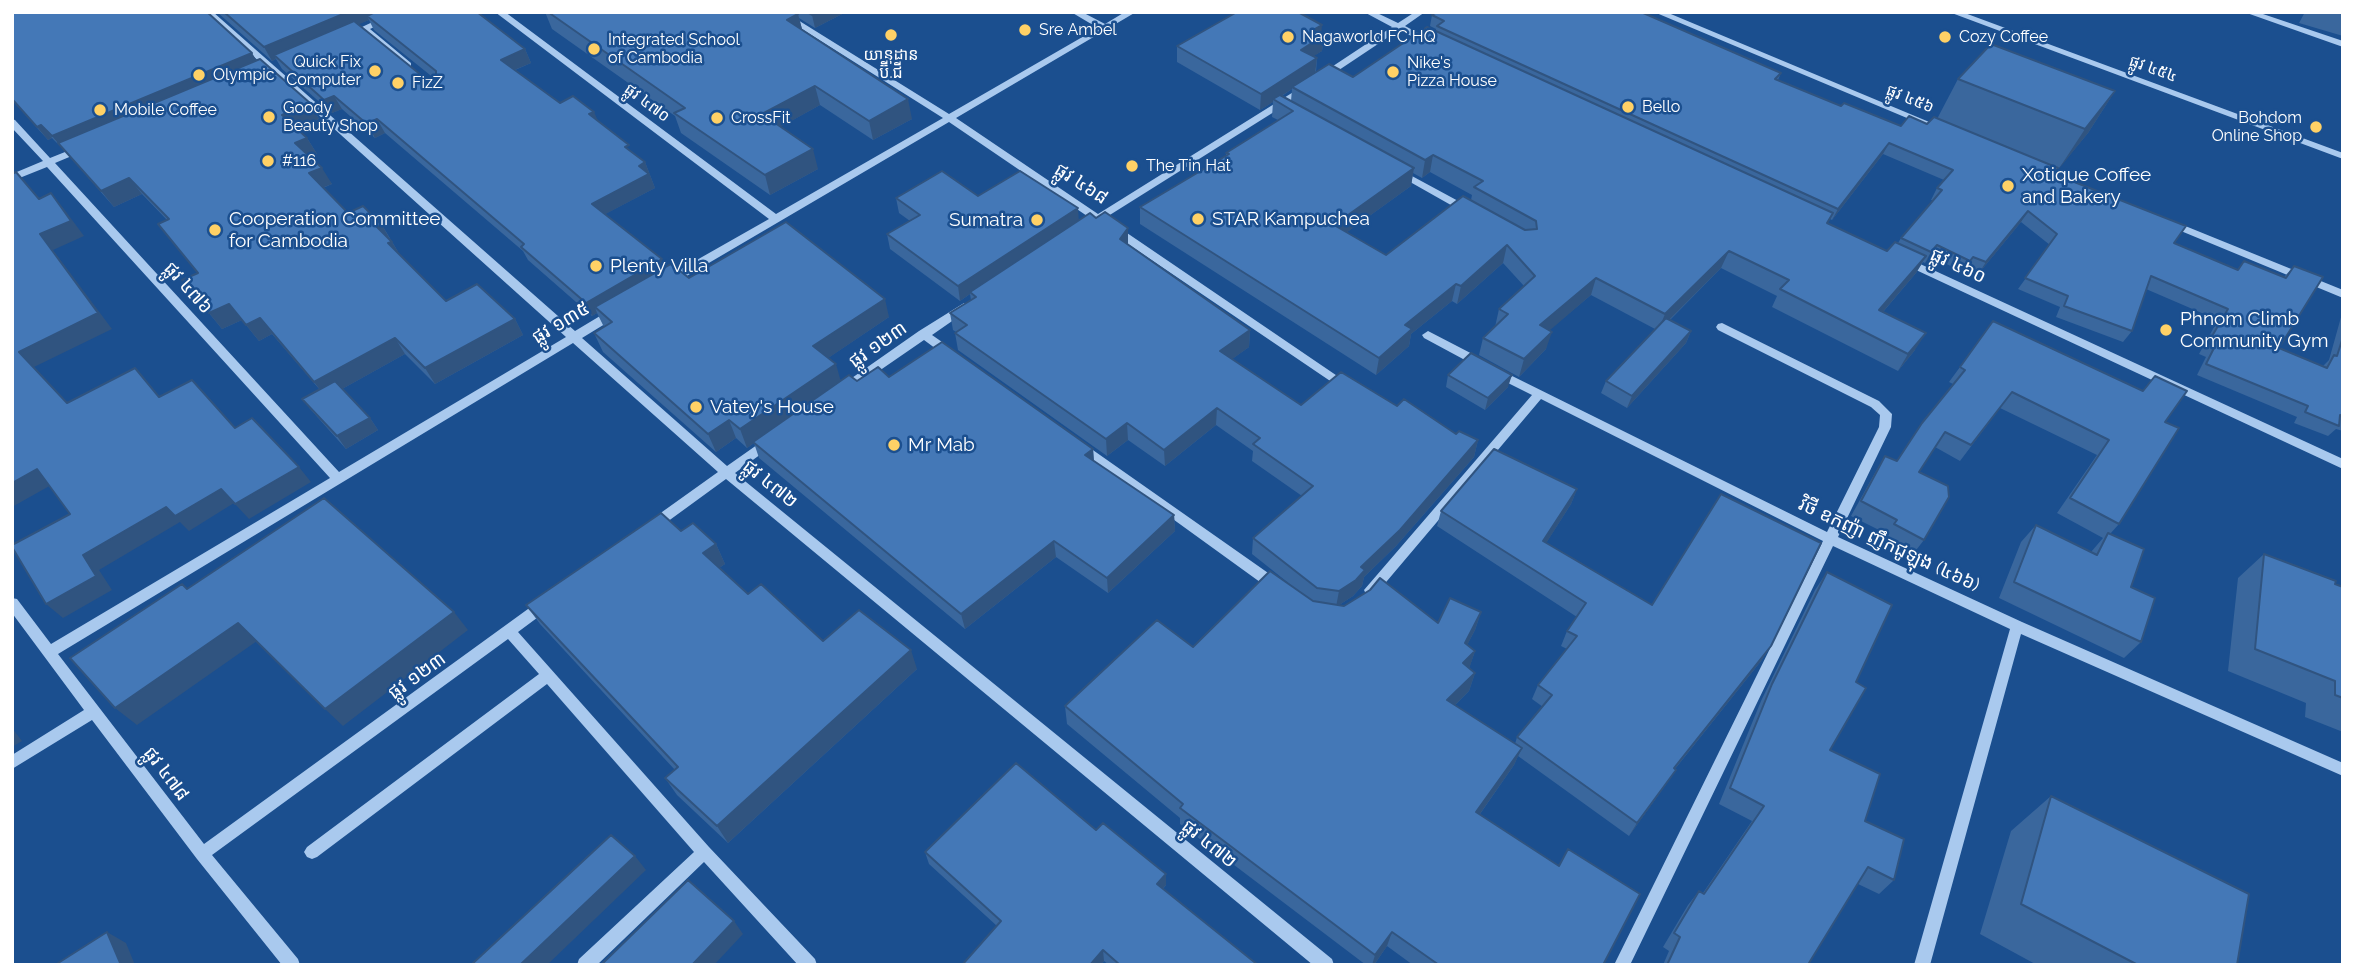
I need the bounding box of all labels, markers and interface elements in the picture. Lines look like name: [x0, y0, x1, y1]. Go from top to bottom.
place label: Sre Ambel: [1039, 20, 1117, 40]
marker: Sre Ambel: [1017, 22, 1033, 38]
marker: យាន្ដដ្ឋាន ប៊ី.ជី: [883, 27, 899, 43]
place label: Nagaworld FC HQ: [1302, 27, 1436, 47]
place label: Cozy Coffee: [1959, 27, 2048, 47]
marker: Nagaworld FC HQ: [1280, 29, 1296, 45]
marker: Cozy Coffee: [1937, 29, 1953, 45]
place label: Integrated School of Cambodia: [608, 30, 740, 68]
marker: Integrated School of Cambodia: [586, 41, 602, 57]
place label: យាន្ដដ្ឋាន ប៊ី.ជី: [864, 45, 918, 83]
street label: ផ្លូវ ៤៥៤: [2126, 51, 2180, 87]
place label: Quick Fix Computer: [286, 52, 361, 90]
place label: Nike's Pizza House: [1407, 53, 1497, 91]
marker: Quick Fix Computer: [367, 63, 383, 79]
marker: Nike's Pizza House: [1385, 64, 1401, 80]
place label: Olympic: [213, 65, 275, 85]
marker: Olympic: [191, 67, 207, 83]
place label: FizZ: [412, 73, 443, 93]
marker: FizZ: [390, 75, 406, 91]
street label: ផ្លូវ ៤៧០: [620, 80, 674, 126]
street label: ផ្លូវ ៤៥៦: [1883, 81, 1937, 117]
place label: Bello: [1642, 97, 1680, 117]
place label: Goody Beauty Shop: [283, 98, 378, 136]
marker: Bello: [1620, 99, 1636, 115]
place label: Mobile Coffee: [114, 100, 217, 120]
marker: Mobile Coffee: [92, 102, 108, 118]
place label: CrossFit: [731, 108, 791, 128]
place label: Bohdom Online Shop: [2212, 108, 2302, 146]
marker: Goody Beauty Shop: [261, 109, 277, 125]
marker: CrossFit: [709, 110, 725, 126]
marker: Bohdom Online Shop: [2308, 119, 2324, 135]
place label: #116: [282, 151, 316, 171]
marker: #116: [260, 153, 276, 169]
place label: The Tin Hat: [1146, 156, 1231, 176]
street label: ផ្លូវ ៤៦៨: [1050, 158, 1112, 210]
marker: The Tin Hat: [1124, 158, 1140, 174]
place label: Xotique Coffee and Bakery: [2022, 164, 2151, 208]
marker: Xotique Coffee and Bakery: [2000, 178, 2016, 194]
place label: Cooperation Committee for Cambodia: [229, 208, 440, 252]
place label: STAR Kampuchea: [1212, 208, 1370, 230]
place label: Sumatra: [949, 209, 1023, 231]
marker: STAR Kampuchea: [1190, 211, 1206, 227]
marker: Sumatra: [1029, 212, 1045, 228]
marker: Cooperation Committee for Cambodia: [207, 222, 223, 238]
street label: ផ្លូវ ៤៦០: [1926, 243, 1990, 289]
place label: Plenty Villa: [610, 255, 708, 277]
street label: ផ្លូវ ៤៧៦: [159, 257, 217, 319]
marker: Plenty Villa: [588, 258, 604, 274]
street label: ផ្លូវ ១៣៥: [528, 297, 594, 349]
place label: Phnom Climb Community Gym: [2180, 308, 2328, 352]
street label: ផ្លូវ ១២៣: [845, 317, 911, 373]
marker: Phnom Climb Community Gym: [2158, 322, 2174, 338]
place label: Vatey's House: [710, 396, 834, 418]
marker: Vatey's House: [688, 399, 704, 415]
place label: Mr Mab: [908, 434, 975, 456]
marker: Mr Mab: [886, 437, 902, 453]
street label: ផ្លូវ ៤៧២: [738, 455, 802, 513]
street label: វិថី ឧកញ៉ា ញឹកជូឡុង (៤៦៦): [1795, 493, 1983, 597]
street label: ផ្លូវ ១២៣: [384, 647, 450, 705]
street label: ផ្លូវ ៤៧៨: [138, 742, 194, 806]
street label: ផ្លូវ ៤៧២: [1177, 815, 1241, 873]

